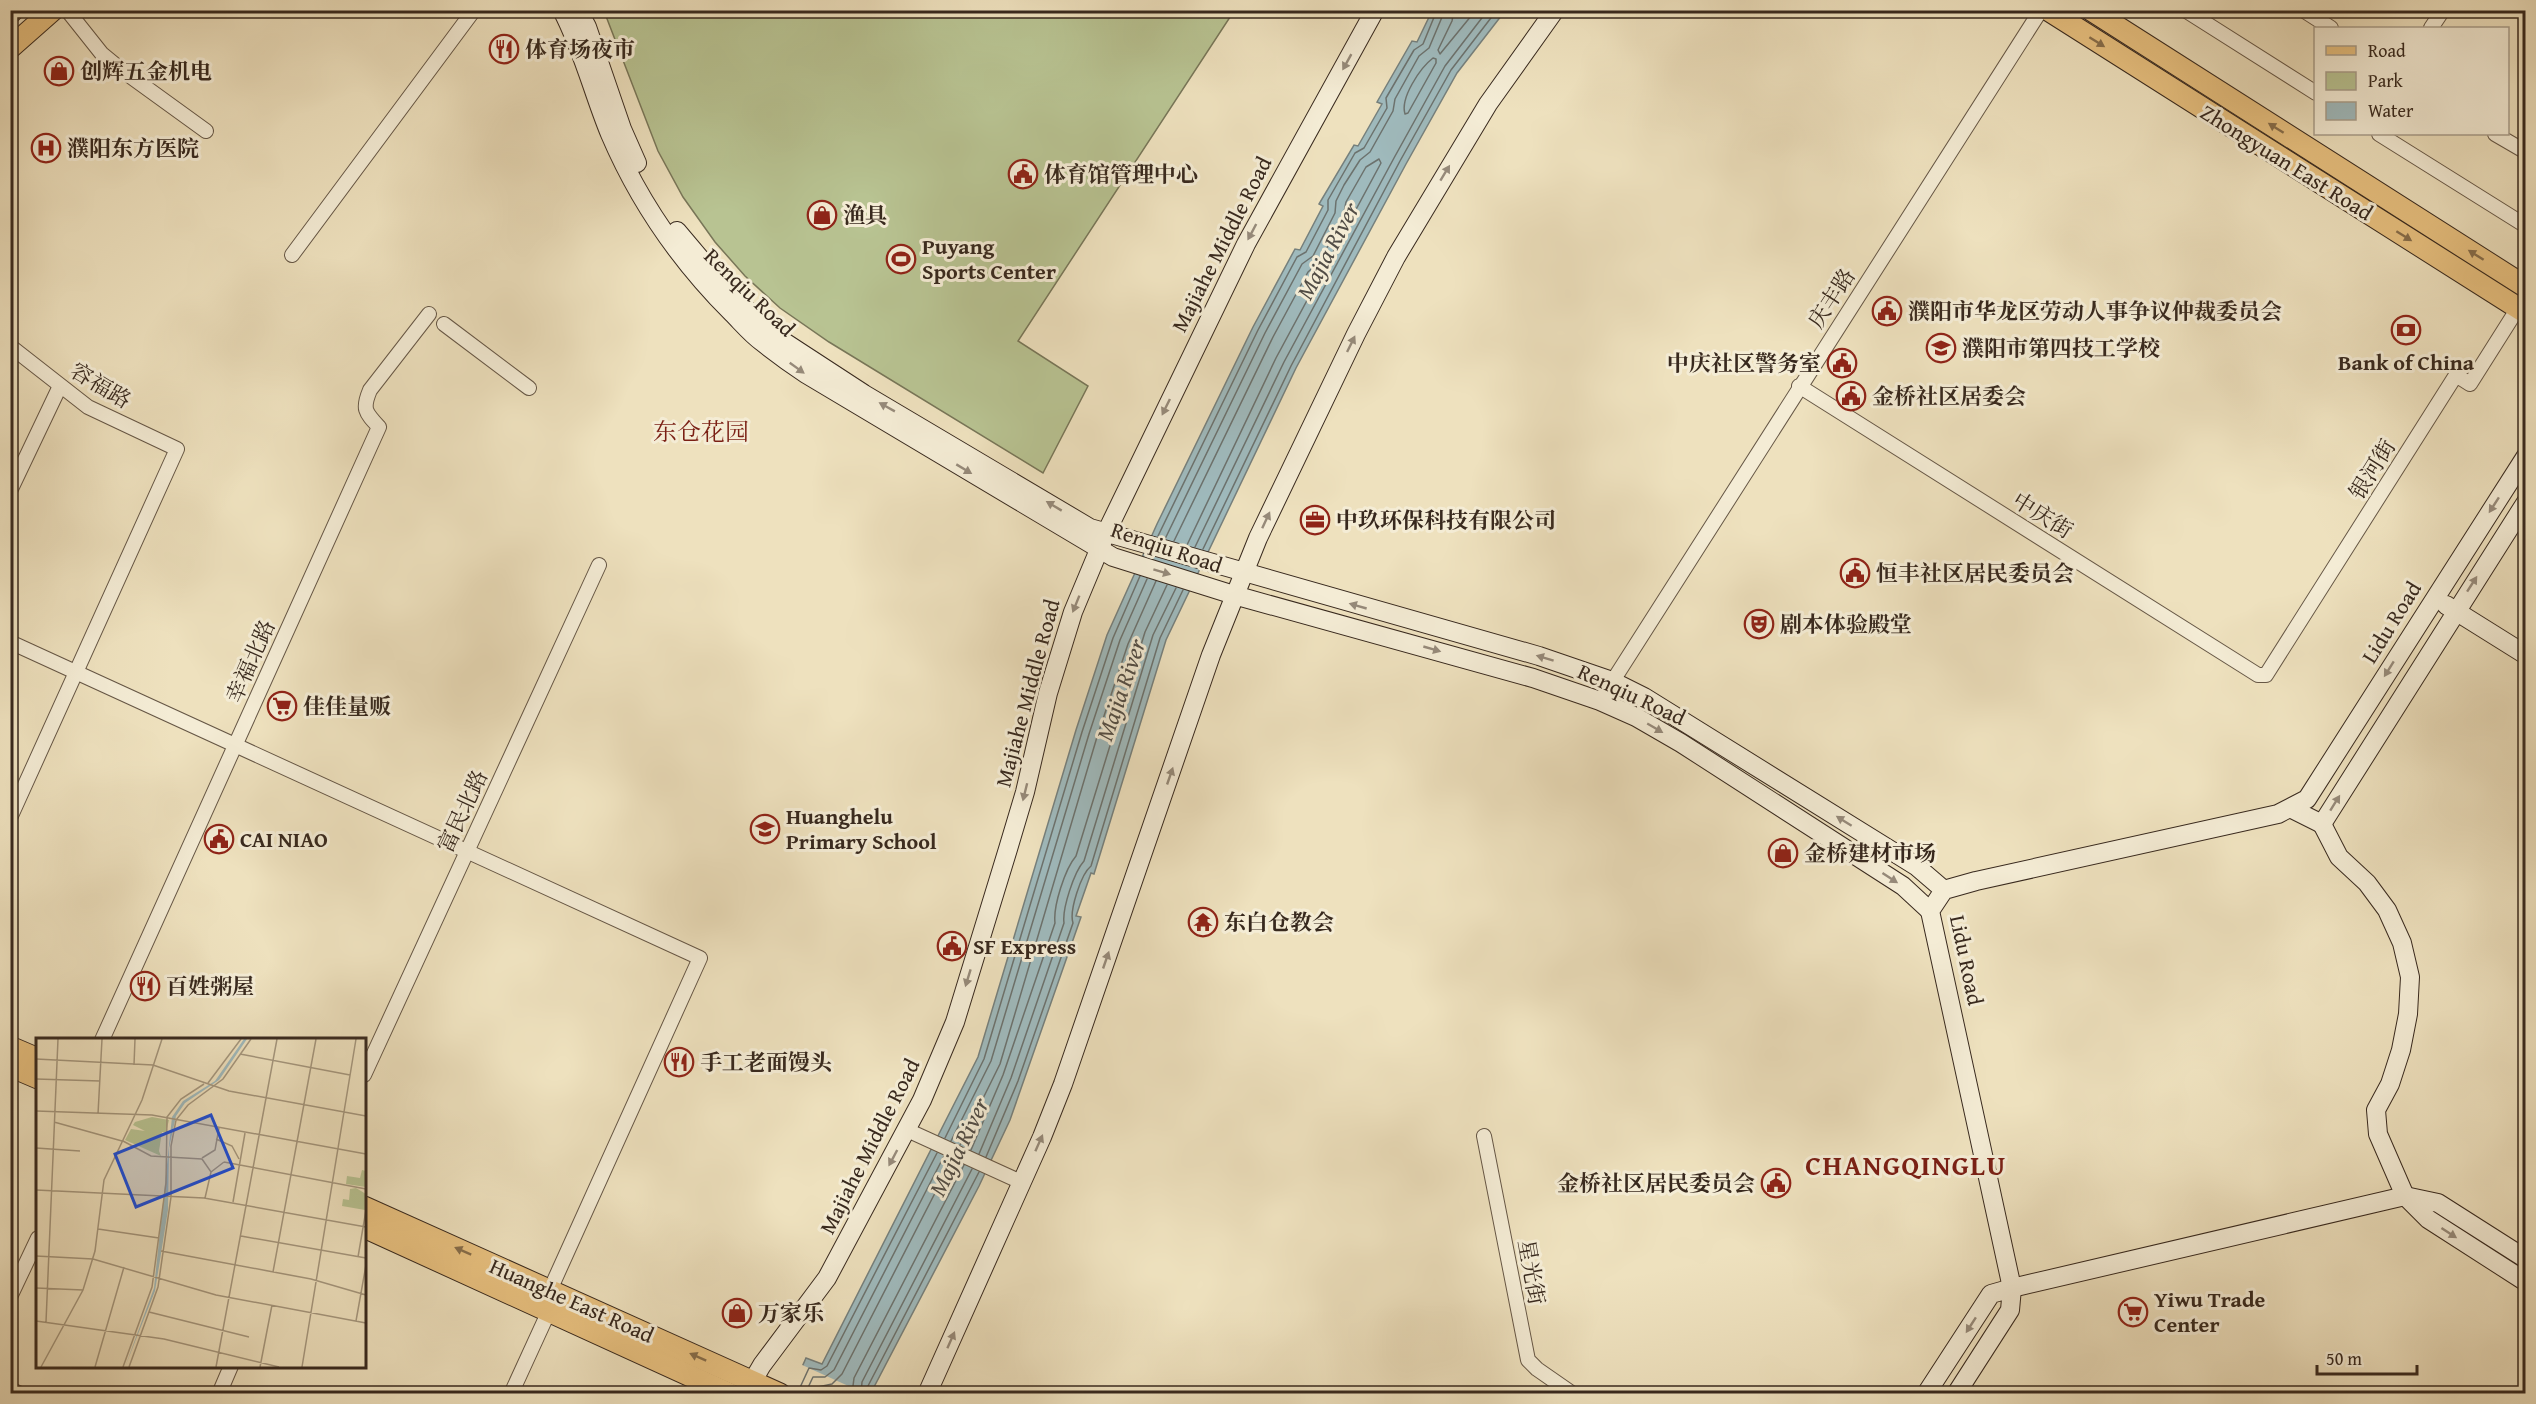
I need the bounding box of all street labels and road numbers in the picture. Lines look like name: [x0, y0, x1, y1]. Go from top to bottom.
street label: Zhongyuan East Road: [2195, 96, 2380, 228]
street label: Majiahe Middle Road: [1163, 150, 1279, 337]
street label: Renqiu Road: [697, 240, 803, 344]
street label: 庆丰路: [1800, 262, 1862, 334]
street label: 容福路: [64, 354, 138, 416]
street label: 银河街: [2341, 433, 2403, 505]
street label: 中庆街: [2007, 484, 2079, 546]
street label: Renqiu Road: [1107, 513, 1227, 581]
street label: Lidu Road: [2353, 575, 2429, 669]
street label: Majiahe Middle Road: [987, 595, 1068, 791]
street label: 幸福北路: [217, 614, 283, 708]
street label: Renqiu Road: [1573, 655, 1691, 733]
street label: 富民北路: [429, 764, 495, 858]
street label: Lidu Road: [1942, 912, 1992, 1008]
street label: Majiahe Middle Road: [811, 1052, 927, 1239]
street label: 星光街: [1511, 1237, 1553, 1307]
street label: Huanghe East Road: [485, 1249, 659, 1351]

